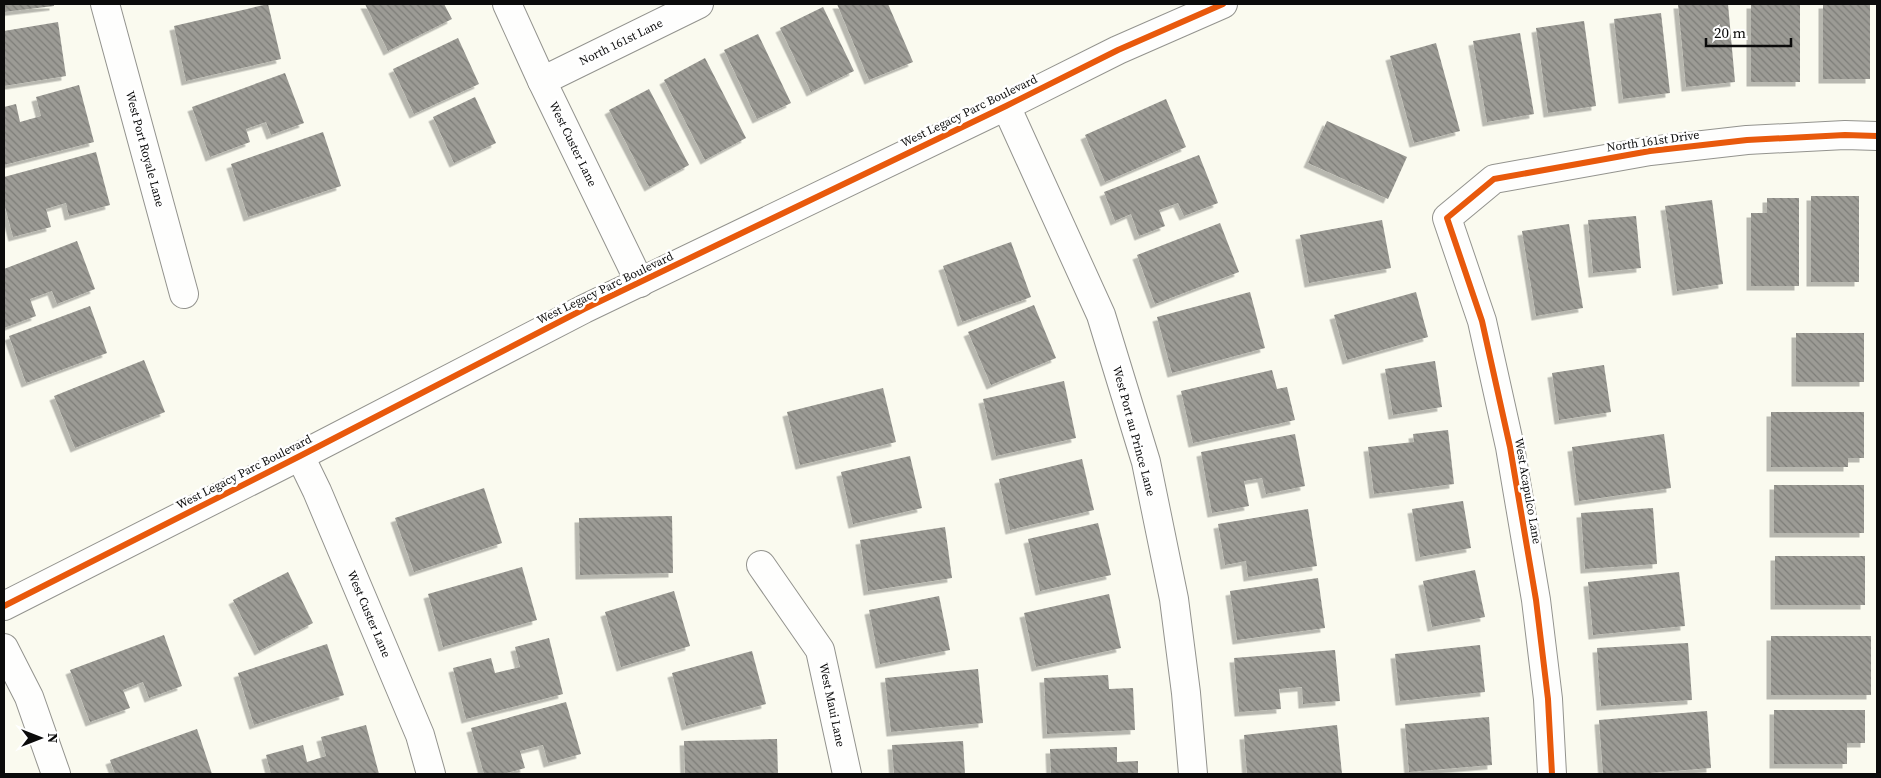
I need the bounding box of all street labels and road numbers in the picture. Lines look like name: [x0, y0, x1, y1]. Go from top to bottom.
street label: North 161st Lane: [577, 15, 665, 69]
street label: West Legacy Parc Boulevard: [898, 71, 1040, 151]
street label: West Port Royale Lane: [122, 89, 168, 209]
street label: West Custer Lane: [545, 99, 601, 189]
street label: North 161st Drive: [1606, 127, 1700, 155]
street label: West Legacy Parc Boulevard: [534, 248, 676, 328]
street label: West Port au Prince Lane: [1109, 364, 1159, 498]
street label: West Legacy Parc Boulevard: [174, 431, 315, 513]
street label: West Acapulco Lane: [1511, 437, 1545, 545]
street label: West Custer Lane: [343, 568, 395, 660]
street label: West Maui Lane: [815, 662, 849, 748]

